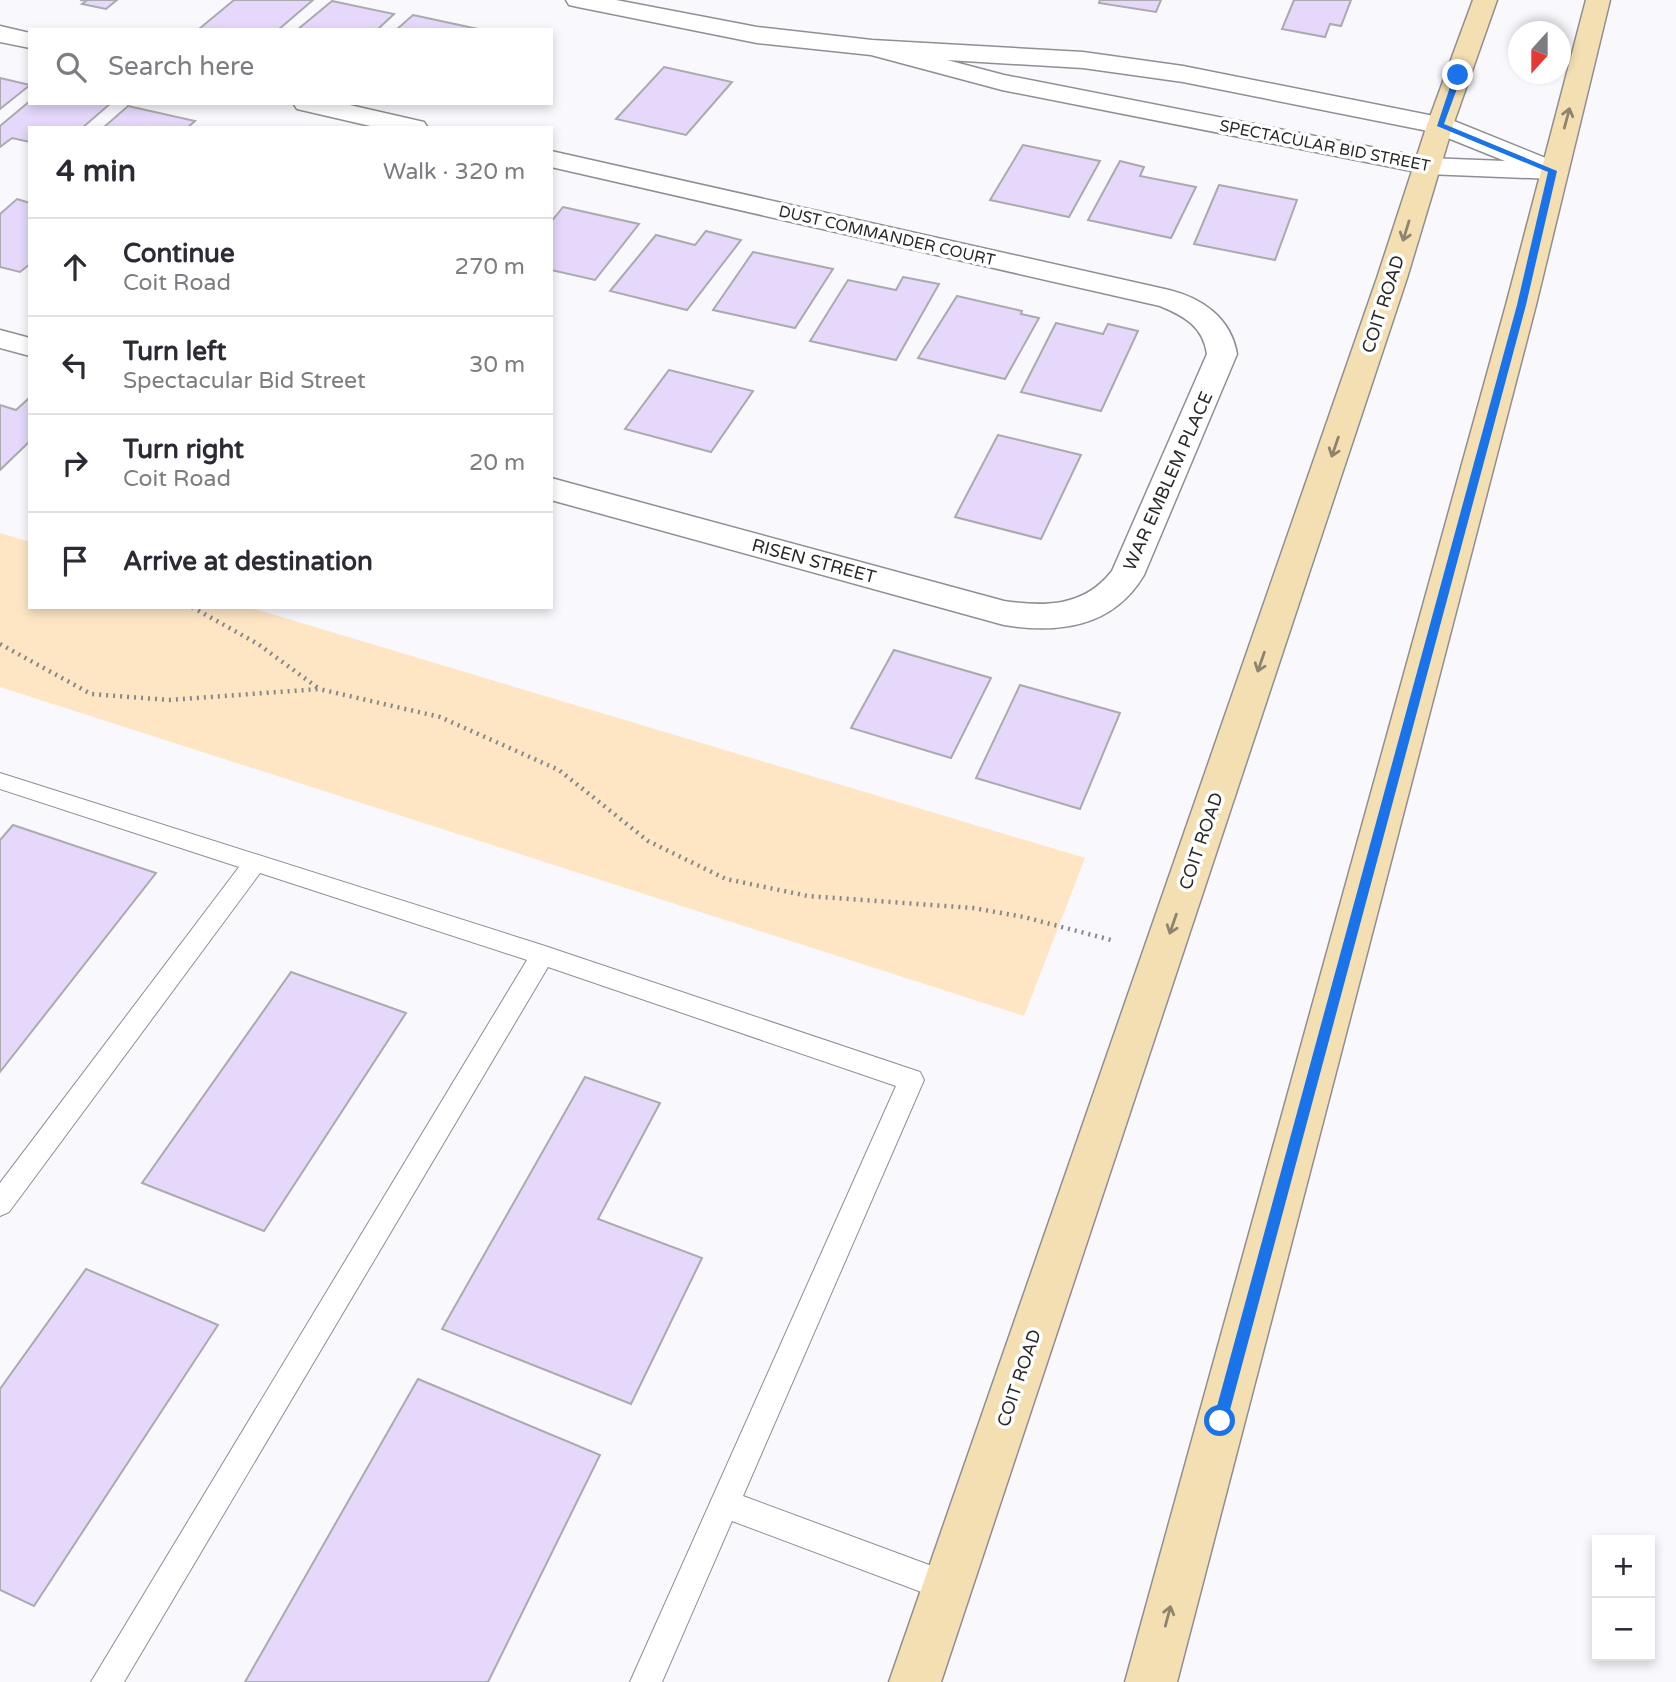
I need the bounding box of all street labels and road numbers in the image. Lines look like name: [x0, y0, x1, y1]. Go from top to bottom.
street label: SPECTACULAR BID STREET: [1218, 116, 1432, 176]
street label: DUST COMMANDER COURT: [777, 201, 997, 271]
street label: COIT ROAD: [1357, 252, 1409, 356]
street label: WAR EMBLEM PLACE: [1119, 388, 1217, 574]
street label: RISEN STREET: [749, 534, 879, 588]
street label: COIT ROAD: [1174, 789, 1228, 893]
street label: COIT ROAD: [992, 1326, 1046, 1430]

